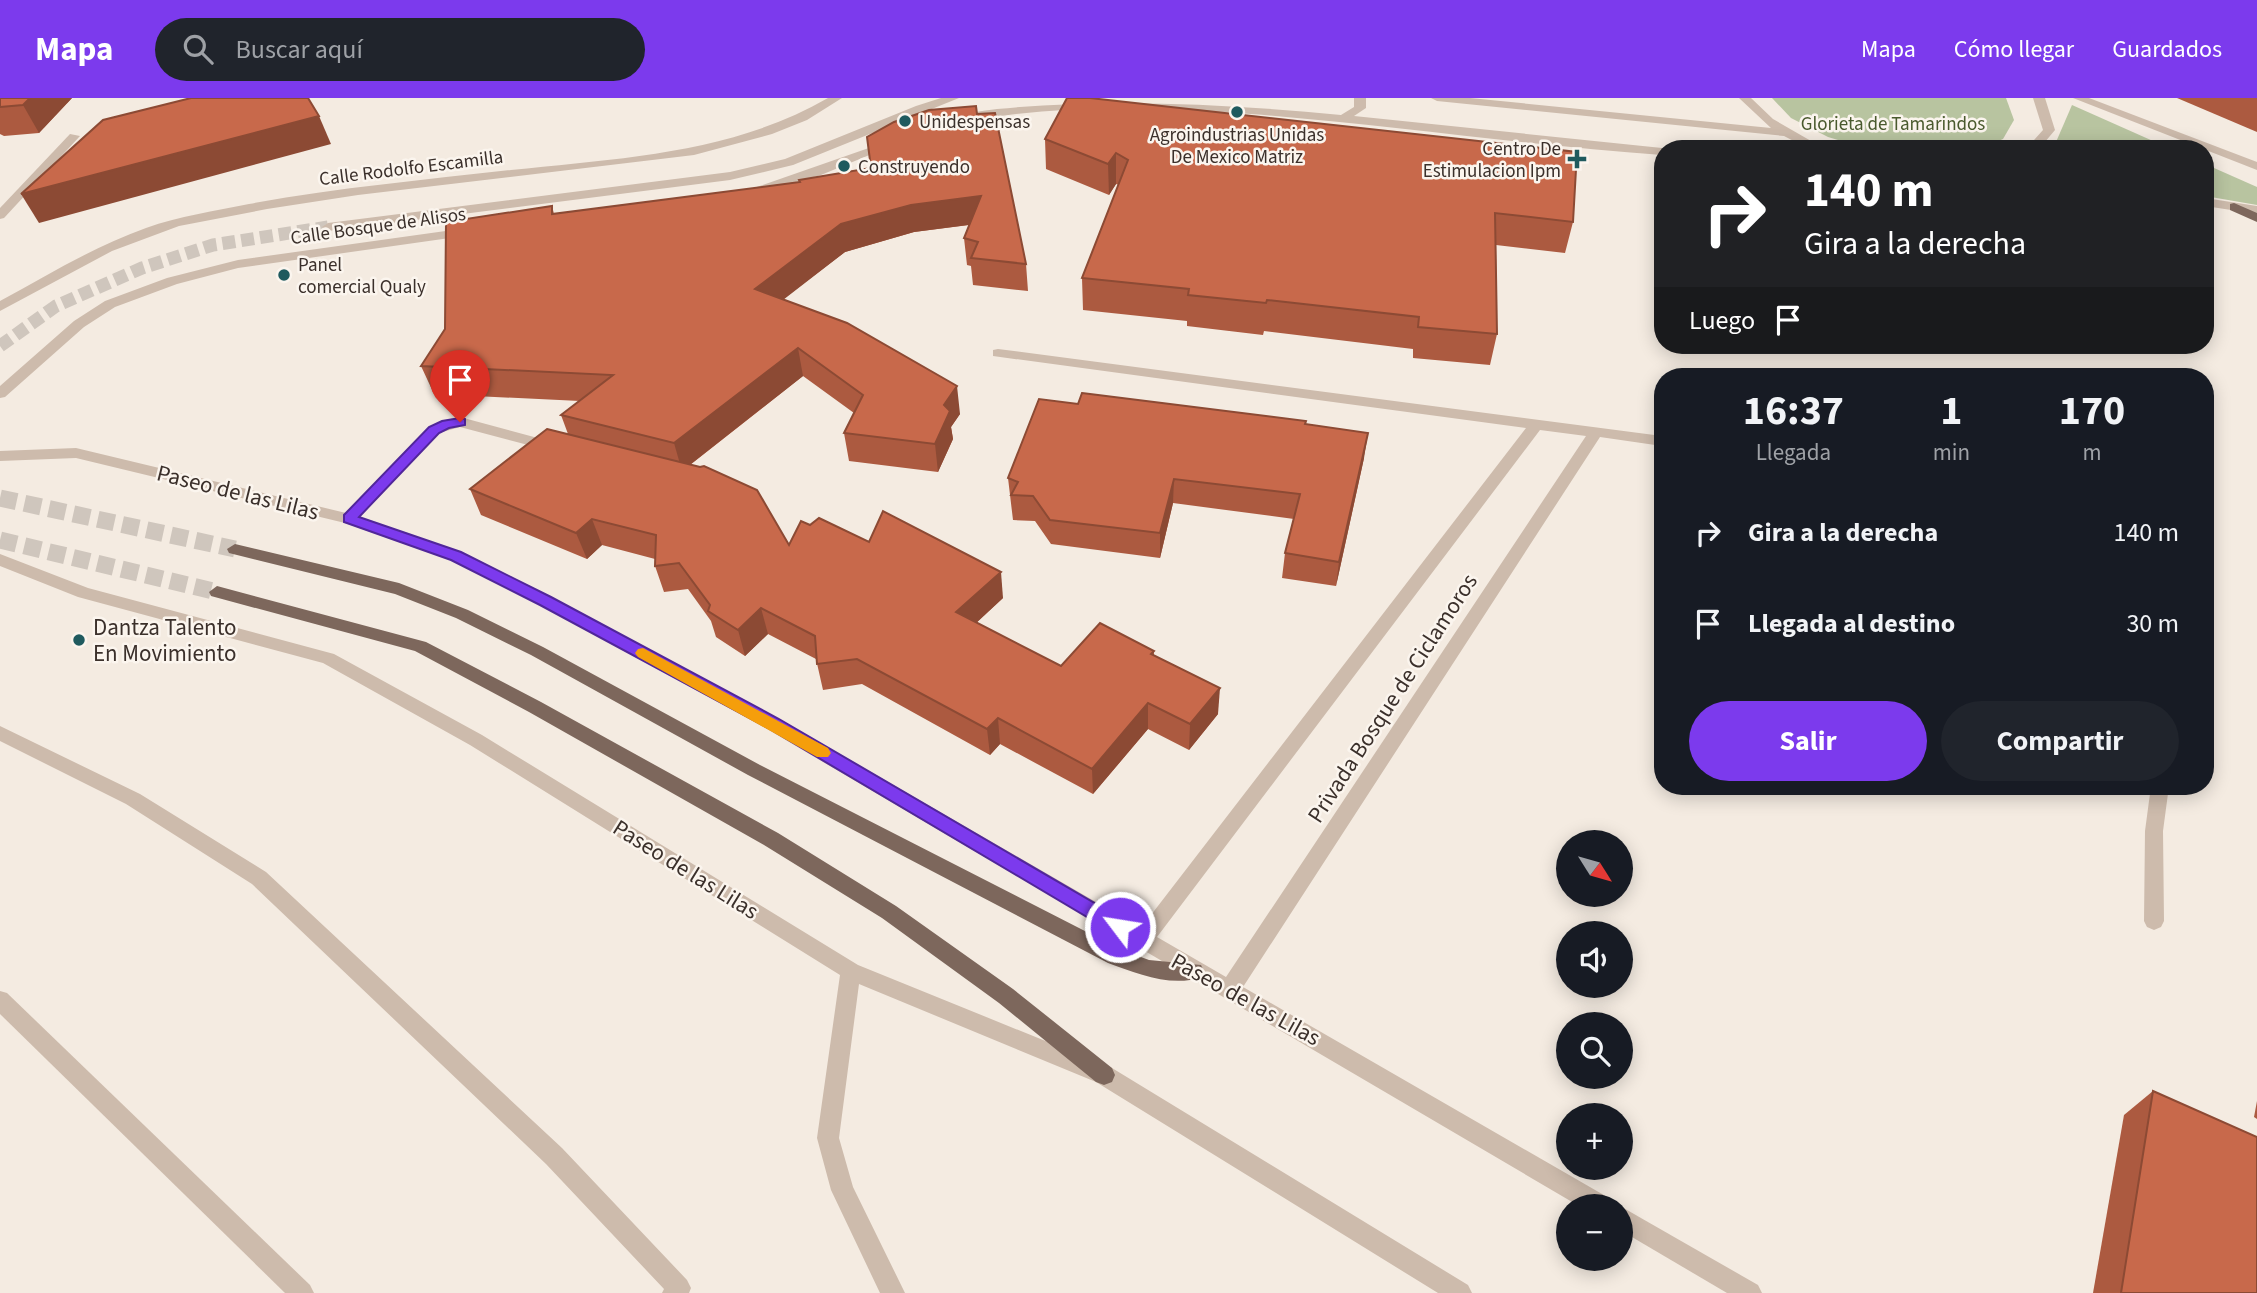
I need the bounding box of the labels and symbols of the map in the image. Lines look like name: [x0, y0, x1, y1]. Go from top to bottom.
marker: Agroindustrias Unidas De Mexico Matriz: [1229, 104, 1245, 120]
place label: Unidespensas: [919, 109, 1030, 136]
park label: Glorieta de Tamarindos: [1801, 111, 1985, 138]
marker: Unidespensas: [897, 113, 913, 129]
place label: Agroindustrias Unidas De Mexico Matriz: [1150, 122, 1324, 171]
place label: Centro De Estimulacion Ipm: [1423, 136, 1561, 185]
street label: Calle Rodolfo Escamilla: [318, 144, 505, 193]
marker: Centro De Estimulacion Ipm: [1567, 149, 1587, 169]
place label: Construyendo: [858, 154, 970, 181]
marker: Construyendo: [836, 158, 852, 174]
street label: Calle Bosque de Alisos: [289, 201, 468, 252]
place label: Panel comercial Qualy: [298, 252, 426, 301]
marker: Panel comercial Qualy: [276, 267, 292, 283]
pin: [430, 350, 490, 422]
street label: Paseo de las Lilas: [153, 456, 322, 529]
street label: Privada Bosque de Ciclamoros: [1299, 567, 1486, 829]
place label: Dantza Talento En Movimiento: [93, 611, 237, 670]
marker: Dantza Talento En Movimiento: [71, 632, 87, 648]
street label: Paseo de las Lilas: [607, 811, 765, 927]
north arrow: [1556, 830, 1633, 906]
position arrow: [1083, 890, 1157, 964]
street label: Paseo de las Lilas: [1165, 945, 1326, 1054]

